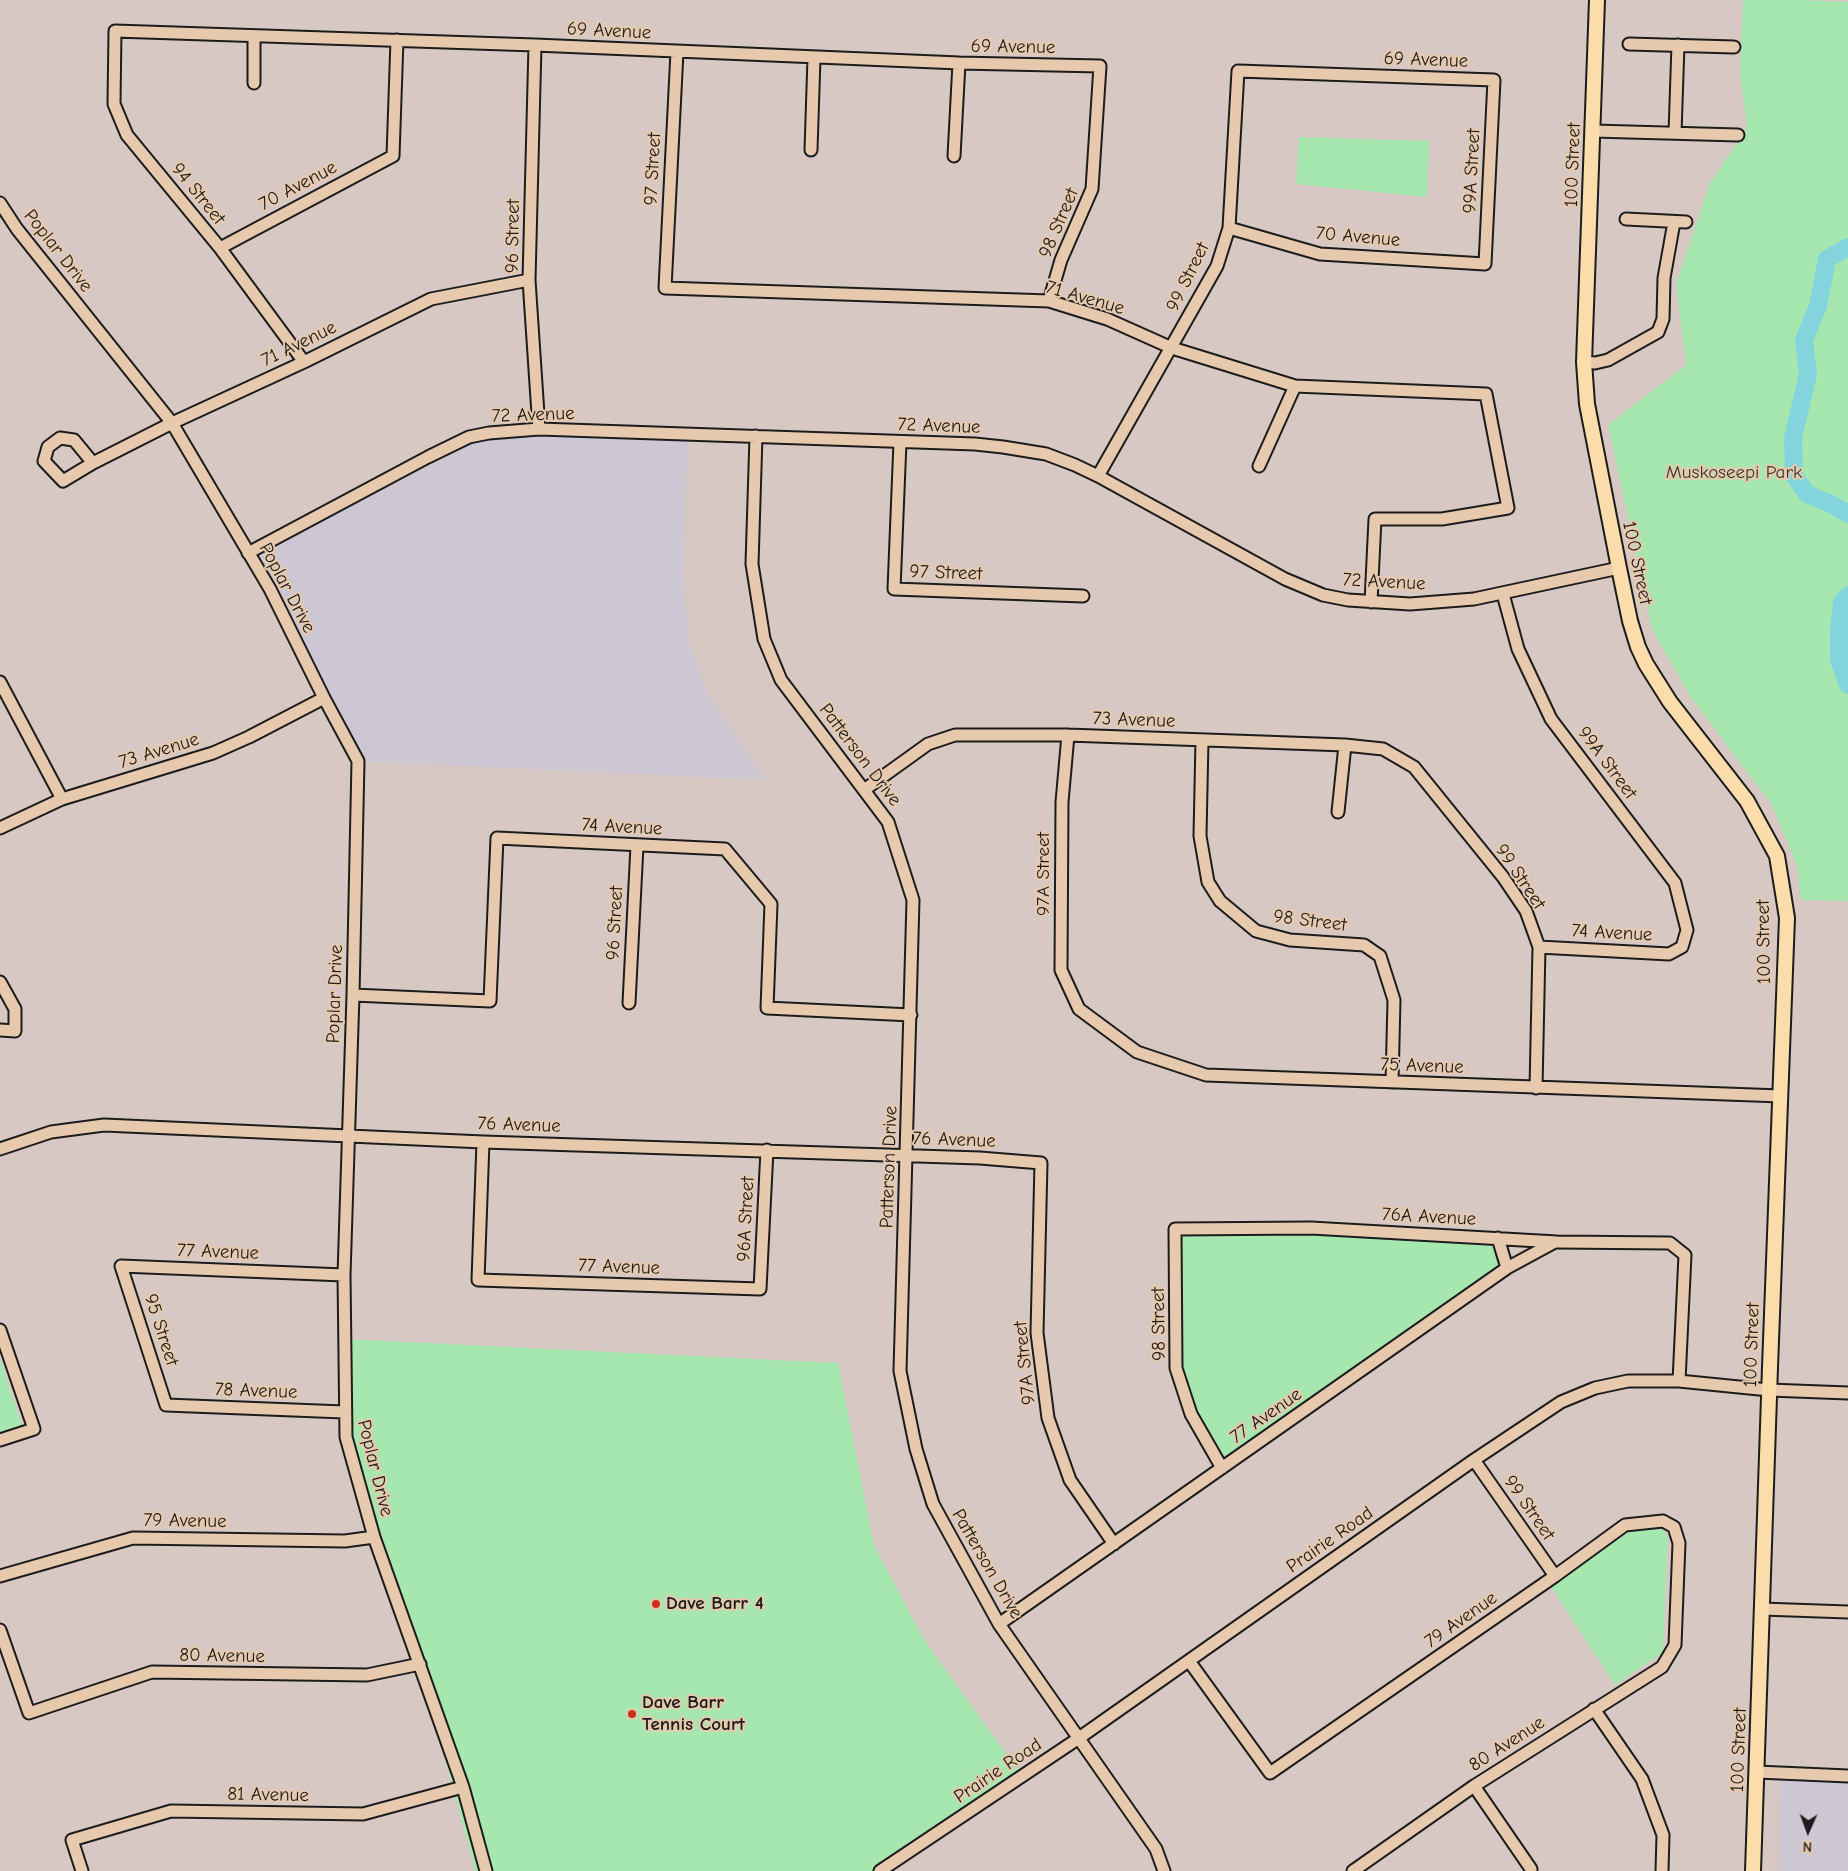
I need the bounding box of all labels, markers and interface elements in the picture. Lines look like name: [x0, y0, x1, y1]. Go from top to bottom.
street label: 69 Avenue: [566, 17, 652, 45]
street label: 69 Avenue: [971, 35, 1055, 59]
street label: 69 Avenue: [1383, 47, 1469, 73]
street label: 100 Street: [1560, 122, 1586, 208]
street label: 99A Street: [1458, 128, 1486, 214]
street label: 97 Street: [640, 132, 666, 206]
street label: 70 Avenue: [255, 156, 341, 216]
street label: 94 Street: [166, 158, 230, 230]
street label: 98 Street: [1034, 185, 1084, 261]
street label: 96 Street: [501, 199, 525, 273]
street label: Poplar Drive: [19, 205, 97, 297]
street label: 70 Avenue: [1315, 222, 1401, 252]
street label: 99 Street: [1162, 239, 1214, 315]
street label: 71 Avenue: [1043, 276, 1127, 320]
street label: 71 Avenue: [258, 316, 340, 372]
street label: 72 Avenue: [491, 402, 575, 428]
street label: 72 Avenue: [897, 413, 981, 439]
park label: Muskoseepi Park: [1666, 462, 1802, 484]
street label: 100 Street: [1617, 519, 1657, 607]
street label: Poplar Drive: [254, 539, 320, 637]
street label: 97 Street: [909, 560, 983, 586]
street label: 72 Avenue: [1342, 568, 1426, 596]
street label: Patterson Drive: [814, 699, 906, 811]
street label: 73 Avenue: [1092, 707, 1176, 733]
street label: 99A Street: [1572, 722, 1642, 804]
street label: 73 Avenue: [116, 728, 202, 774]
street label: 74 Avenue: [581, 813, 663, 841]
street label: 97A Street: [1033, 832, 1055, 916]
street label: 99 Street: [1490, 840, 1550, 914]
street label: 96 Street: [602, 885, 628, 961]
street label: 100 Street: [1752, 900, 1776, 984]
street label: 98 Street: [1272, 905, 1348, 937]
street label: 74 Avenue: [1571, 919, 1653, 947]
street label: Poplar Drive: [322, 944, 348, 1044]
street label: 75 Avenue: [1380, 1053, 1464, 1079]
street label: Patterson Drive: [875, 1105, 903, 1229]
street label: 76 Avenue: [477, 1112, 561, 1138]
street label: 76 Avenue: [912, 1127, 996, 1153]
street label: 96A Street: [732, 1176, 760, 1262]
street label: 76A Avenue: [1381, 1203, 1477, 1231]
street label: 77 Avenue: [177, 1239, 259, 1265]
street label: 77 Avenue: [578, 1254, 660, 1280]
street label: 98 Street: [1147, 1287, 1171, 1361]
street label: 95 Street: [139, 1291, 183, 1369]
street label: 100 Street: [1739, 1302, 1765, 1388]
street label: 97A Street: [1009, 1320, 1041, 1406]
street label: 78 Avenue: [214, 1378, 298, 1404]
street label: 77 Avenue: [1226, 1383, 1306, 1449]
street label: Poplar Drive: [352, 1417, 398, 1519]
street label: 99 Street: [1498, 1471, 1560, 1545]
street label: Prairie Road: [1282, 1502, 1378, 1578]
street label: Patterson Drive: [946, 1505, 1028, 1623]
street label: 79 Avenue: [143, 1509, 227, 1533]
street label: 79 Avenue: [1420, 1587, 1502, 1653]
place label: Dave Barr 4: [666, 1593, 764, 1615]
marker: Dave Barr 4: [650, 1598, 662, 1610]
street label: 80 Avenue: [179, 1644, 265, 1668]
place label: Dave Barr Tennis Court: [642, 1692, 745, 1736]
street label: 100 Street: [1726, 1707, 1752, 1793]
marker: Dave Barr Tennis Court: [626, 1708, 638, 1720]
street label: 80 Avenue: [1465, 1711, 1549, 1777]
street label: Prairie Road: [950, 1733, 1046, 1809]
street label: 81 Avenue: [227, 1783, 309, 1807]
north arrow: [1783, 1806, 1833, 1856]
text: N: [1803, 1838, 1812, 1855]

